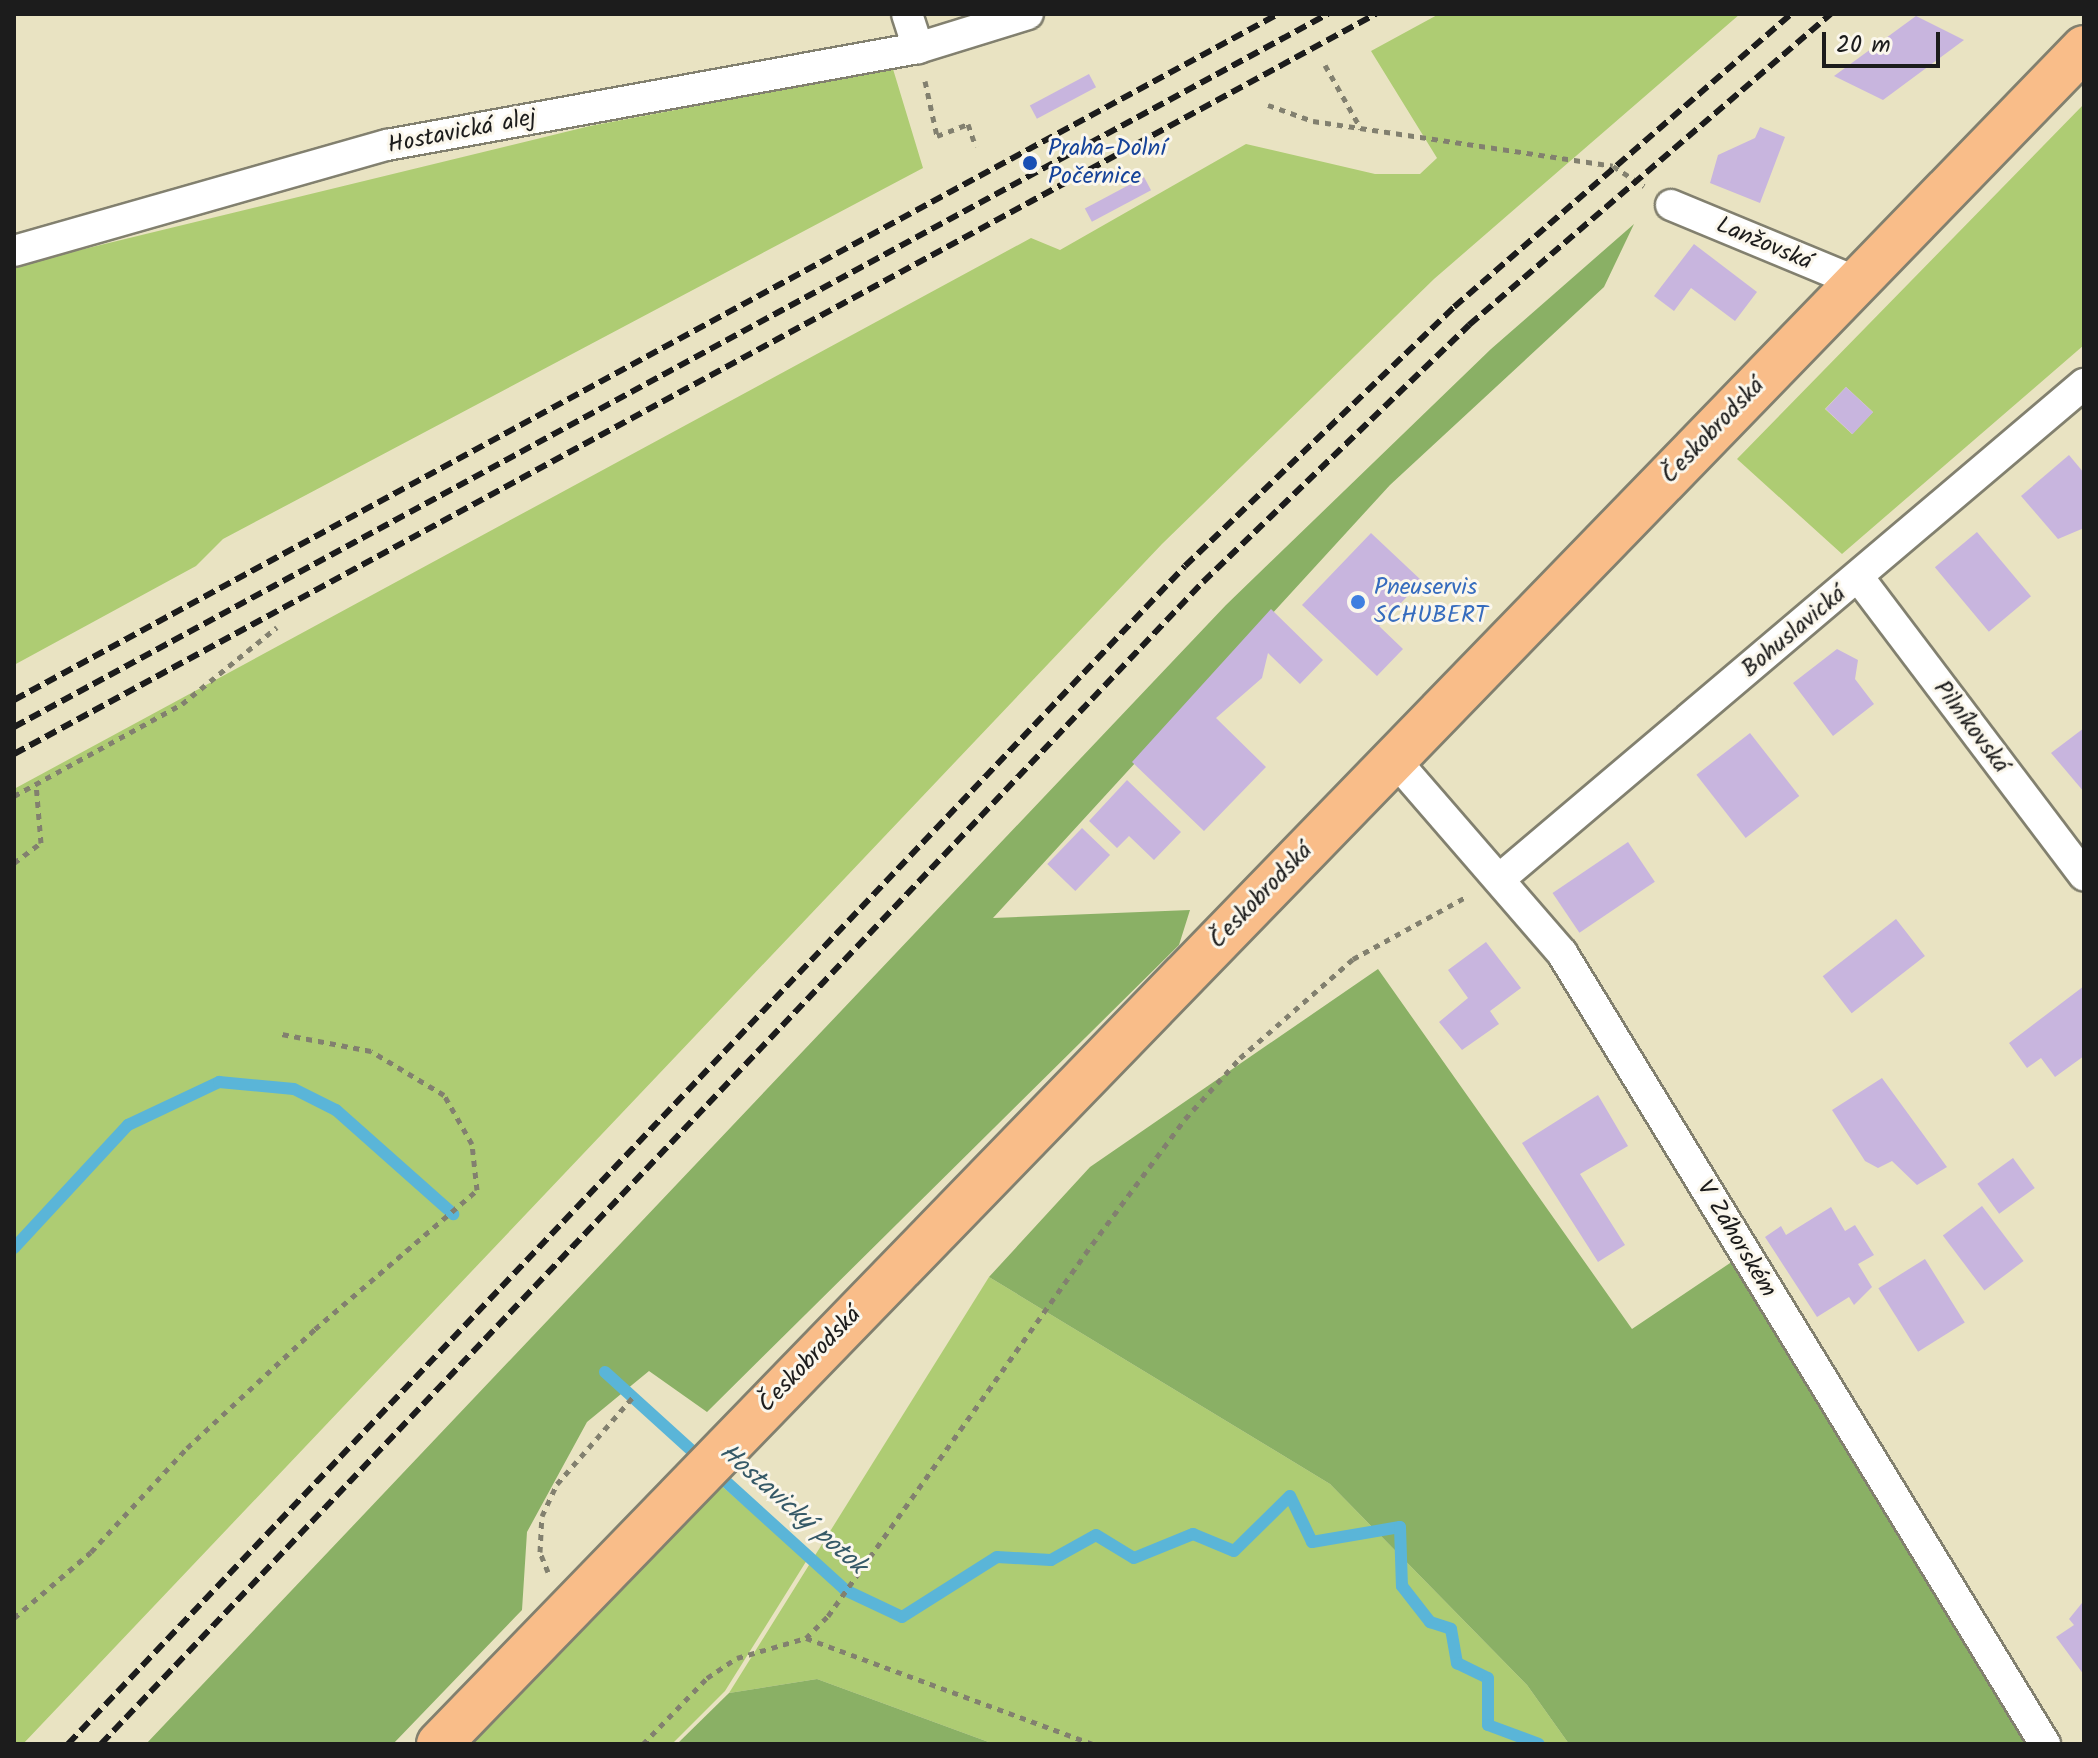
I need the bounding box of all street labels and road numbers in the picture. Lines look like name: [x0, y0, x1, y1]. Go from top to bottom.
street label: Hostavická alej: [385, 104, 539, 160]
street label: Lanžovská: [1712, 211, 1816, 277]
street label: Českobrodská: [1655, 372, 1771, 490]
street label: Bohuslavická: [1736, 580, 1852, 684]
street label: Pilníkovská: [1927, 675, 2015, 779]
street label: Českobrodská: [1203, 837, 1319, 955]
street label: V Záhorském: [1690, 1175, 1782, 1303]
street label: Českobrodská: [752, 1301, 868, 1419]

